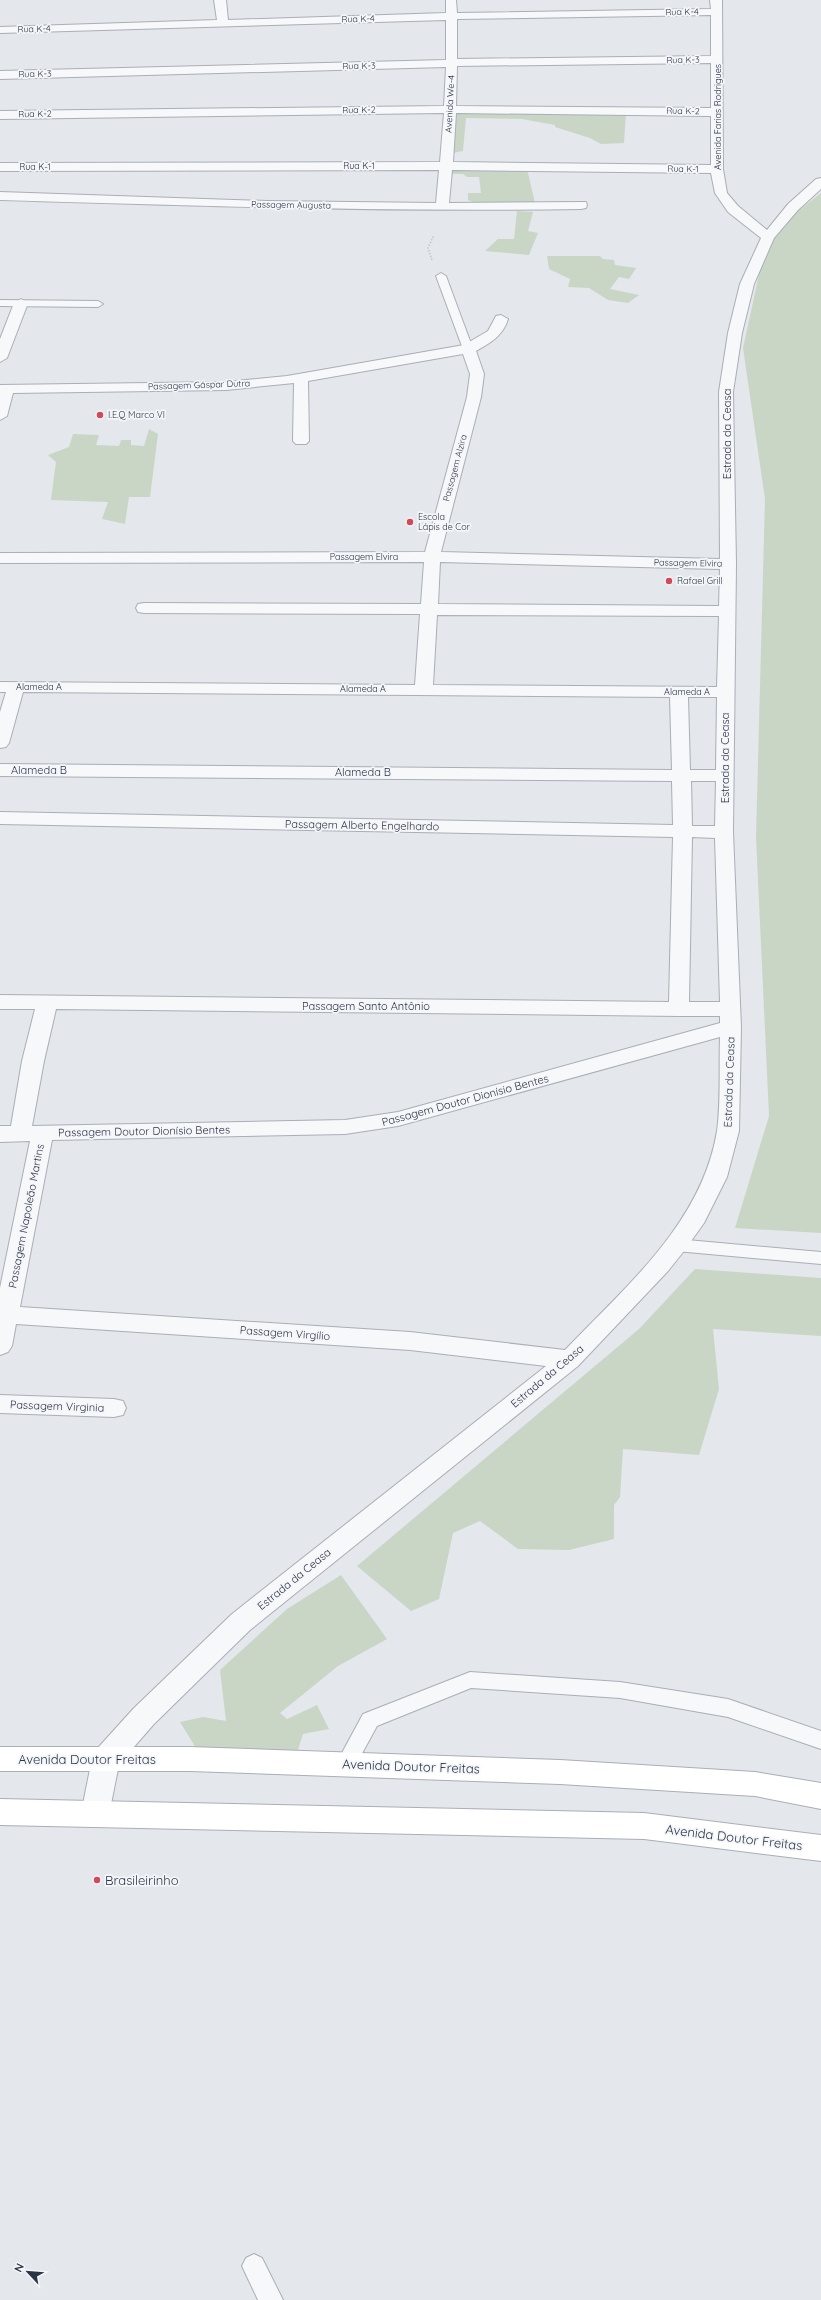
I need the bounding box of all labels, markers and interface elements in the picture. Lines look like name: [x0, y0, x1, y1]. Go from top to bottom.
street label: Rua K-4: [665, 6, 699, 17]
street label: Rua K-4: [341, 12, 375, 25]
street label: Rua K-4: [17, 22, 51, 35]
street label: Rua K-3: [666, 54, 700, 65]
street label: Rua K-3: [342, 60, 376, 71]
street label: Avenida Farias Rodrigues: [712, 64, 723, 170]
street label: Rua K-3: [18, 68, 52, 79]
street label: Avenida We-4: [442, 75, 457, 133]
street label: Rua K-2: [342, 104, 376, 115]
street label: Rua K-2: [666, 105, 700, 116]
street label: Rua K-2: [18, 108, 52, 119]
street label: Rua K-1: [343, 160, 375, 171]
street label: Rua K-1: [19, 161, 51, 172]
street label: Rua K-1: [667, 163, 699, 174]
street label: Passagem Augusta: [251, 198, 331, 211]
street label: Passagem Gáspar Dutra: [148, 377, 250, 392]
street label: Estrada da Ceasa: [720, 389, 734, 479]
place label: I.E.Q Marco VI: [108, 409, 165, 420]
marker: I.E.Q Marco VI: [95, 410, 105, 420]
street label: Passagem Alzira: [440, 433, 469, 503]
place label: Escola Lápis de Cor: [418, 511, 471, 532]
marker: Escola Lápis de Cor: [405, 517, 415, 527]
street label: Passagem Elvira: [330, 551, 398, 562]
street label: Passagem Elvira: [654, 556, 722, 569]
place label: Rafael Grill: [677, 575, 723, 586]
marker: Rafael Grill: [664, 576, 674, 586]
street label: Alameda A: [16, 681, 62, 692]
street label: Alameda A: [340, 683, 386, 694]
street label: Alameda A: [664, 686, 710, 697]
street label: Estrada da Ceasa: [718, 713, 732, 803]
street label: Alameda B: [11, 763, 67, 777]
street label: Alameda B: [335, 765, 391, 779]
street label: Passagem Alberto Engelhardo: [285, 817, 440, 833]
street label: Passagem Santo Antônio: [302, 999, 430, 1013]
street label: Estrada da Ceasa: [720, 1036, 738, 1128]
street label: Passagem Doutor Dionísio Bentes: [380, 1071, 550, 1129]
street label: Passagem Doutor Dionísio Bentes: [58, 1122, 230, 1140]
street label: Passagem Napoleão Martins: [5, 1143, 47, 1289]
street label: Passagem Virgílio: [239, 1323, 331, 1343]
street label: Estrada da Ceasa: [508, 1342, 586, 1410]
street label: Passagem Virginia: [10, 1397, 104, 1415]
street label: Estrada da Ceasa: [254, 1545, 334, 1613]
street label: Avenida Doutor Freitas: [18, 1751, 156, 1767]
street label: Avenida Doutor Freitas: [342, 1756, 480, 1776]
street label: Avenida Doutor Freitas: [665, 1821, 803, 1853]
place label: Brasileirinho: [105, 1872, 179, 1888]
marker: Brasileirinho: [92, 1875, 102, 1885]
north arrow: [8, 2252, 48, 2292]
text: N: [11, 2261, 27, 2274]

